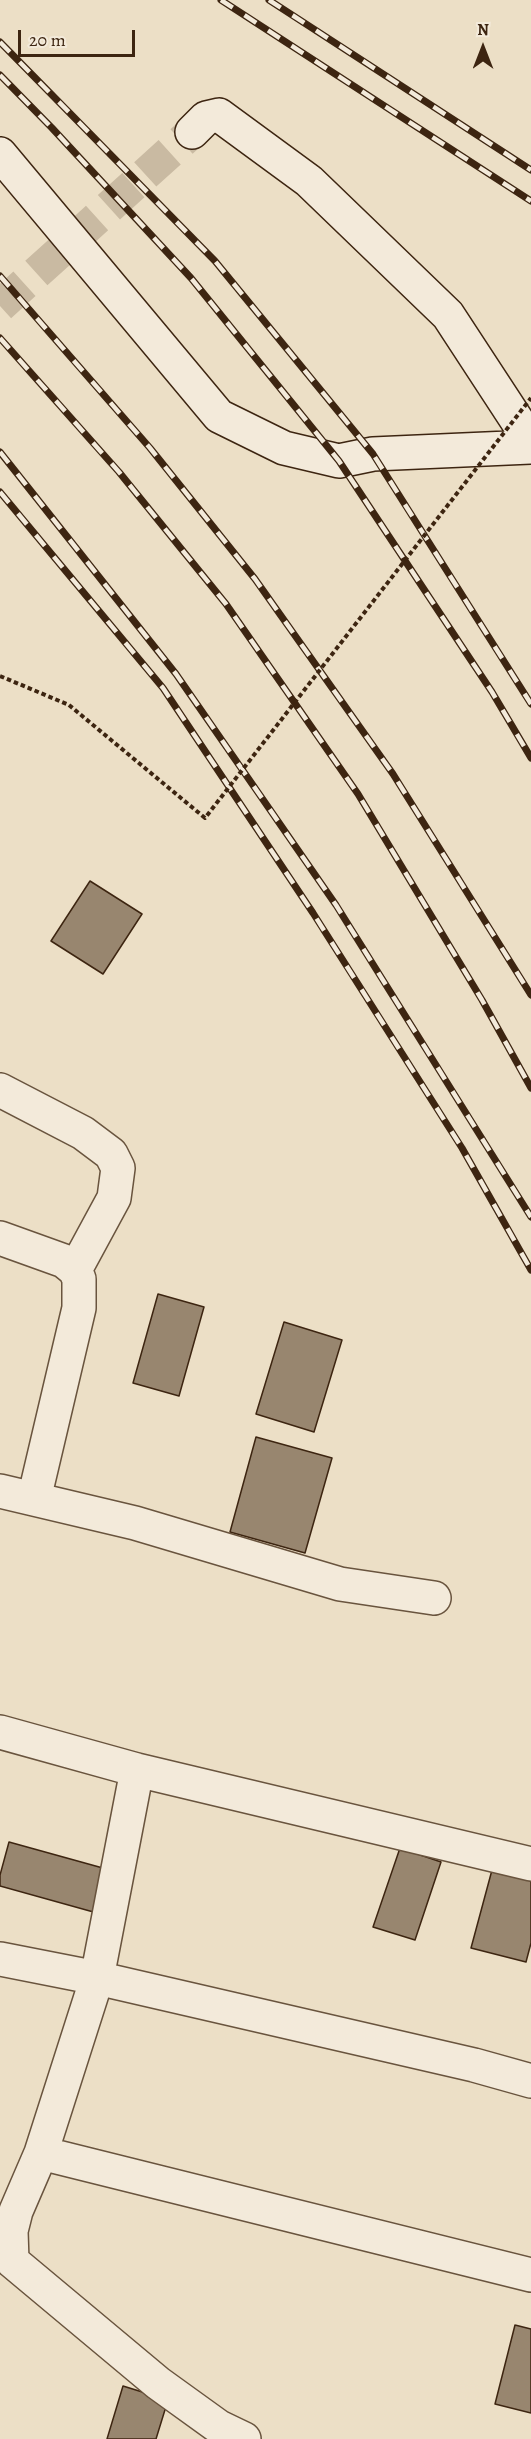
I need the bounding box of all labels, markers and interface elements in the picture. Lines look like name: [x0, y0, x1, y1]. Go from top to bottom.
scale bar: [21, 18, 138, 56]
north arrow: [453, 18, 513, 78]
text: N: [477, 19, 489, 41]
text: 20 m: [29, 28, 66, 52]

